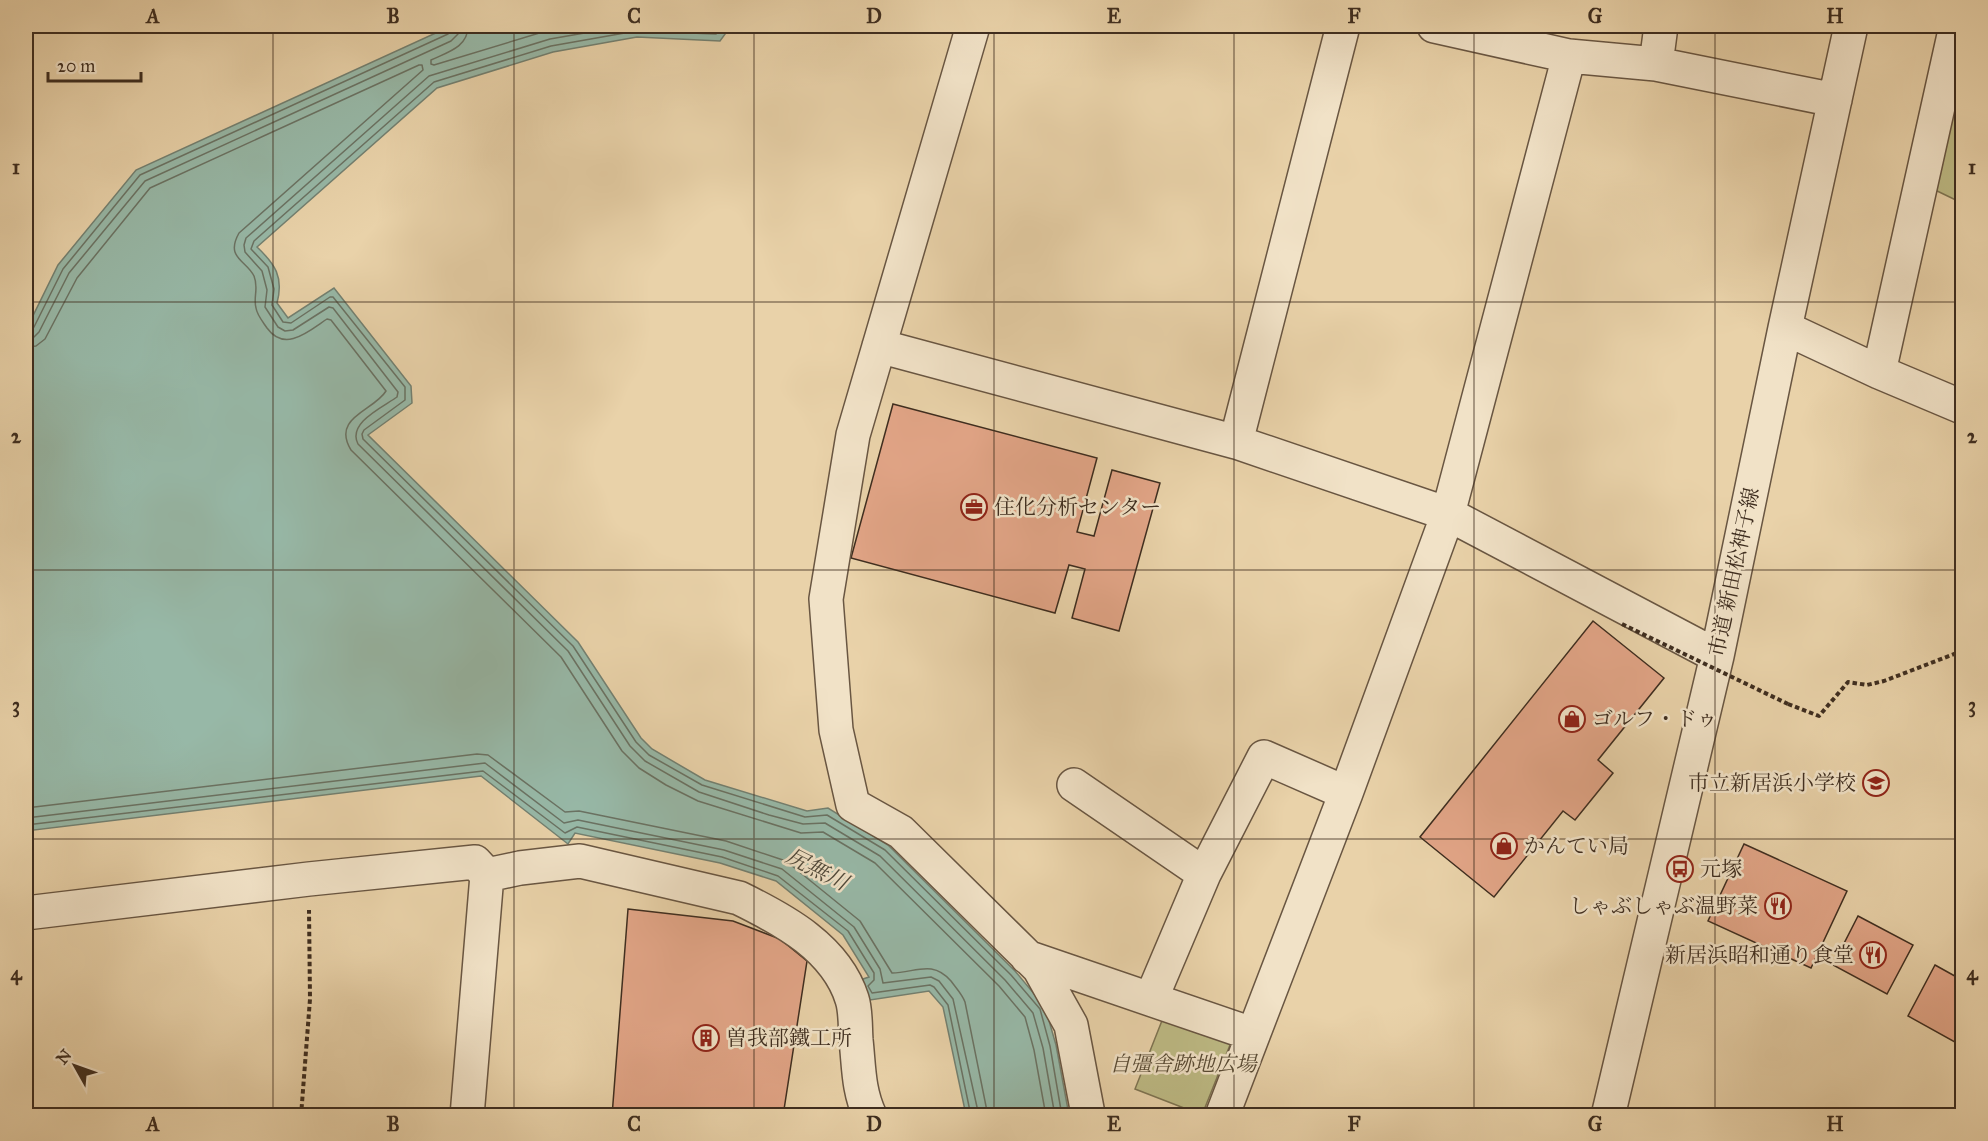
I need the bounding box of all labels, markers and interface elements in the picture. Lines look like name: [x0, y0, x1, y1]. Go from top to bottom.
text: A: [144, 4, 160, 28]
text: B: [386, 4, 400, 28]
text: C: [627, 4, 641, 28]
text: D: [866, 4, 882, 28]
text: E: [1107, 4, 1122, 28]
text: F: [1347, 4, 1361, 28]
text: G: [1588, 4, 1603, 28]
text: H: [1826, 4, 1844, 28]
scale bar: [48, 45, 141, 83]
text: 20 m: [57, 55, 95, 77]
text: 1: [12, 155, 20, 179]
text: 1: [1968, 155, 1976, 179]
text: 2: [11, 424, 22, 448]
text: 2: [1967, 424, 1978, 448]
street label: 市道 新田松神子線: [1703, 485, 1765, 659]
office icon: 住化分析センター: [959, 492, 989, 522]
place label: 住化分析センター: [994, 494, 1161, 520]
text: 3: [12, 693, 20, 718]
text: 3: [1968, 693, 1976, 718]
shop icon: ゴルフ・ドゥ: [1557, 704, 1587, 734]
place label: ゴルフ・ドゥ: [1592, 706, 1717, 732]
school or university icon: 市立新居浜小学校: [1861, 768, 1891, 798]
place label: 市立新居浜小学校: [1688, 770, 1856, 796]
shop icon: かんてい局: [1489, 831, 1519, 861]
place label: かんてい局: [1524, 833, 1629, 859]
water label: 尻無川: [781, 842, 854, 897]
bus stop icon: 元塚: [1665, 854, 1695, 884]
place label: 元塚: [1700, 856, 1742, 882]
restaurant icon: しゃぶしゃぶ温野菜: [1763, 891, 1793, 921]
place label: しゃぶしゃぶ温野菜: [1569, 893, 1758, 919]
restaurant icon: 新居浜昭和通り食堂: [1858, 940, 1888, 970]
place label: 新居浜昭和通り食堂: [1665, 942, 1854, 968]
text: 4: [10, 961, 22, 986]
text: 4: [1966, 961, 1978, 986]
building icon: 曽我部鐵工所: [691, 1023, 721, 1053]
place label: 曽我部鐵工所: [726, 1025, 852, 1051]
north arrow: [45, 1036, 105, 1096]
text: N: [52, 1045, 76, 1068]
park label: 自彊舎跡地広場: [1110, 1051, 1258, 1077]
text: A: [144, 1112, 160, 1136]
text: B: [386, 1112, 400, 1136]
text: C: [627, 1112, 641, 1136]
text: D: [866, 1112, 882, 1136]
text: E: [1107, 1112, 1122, 1136]
text: F: [1347, 1112, 1361, 1136]
text: G: [1588, 1112, 1603, 1136]
text: H: [1826, 1112, 1844, 1136]

